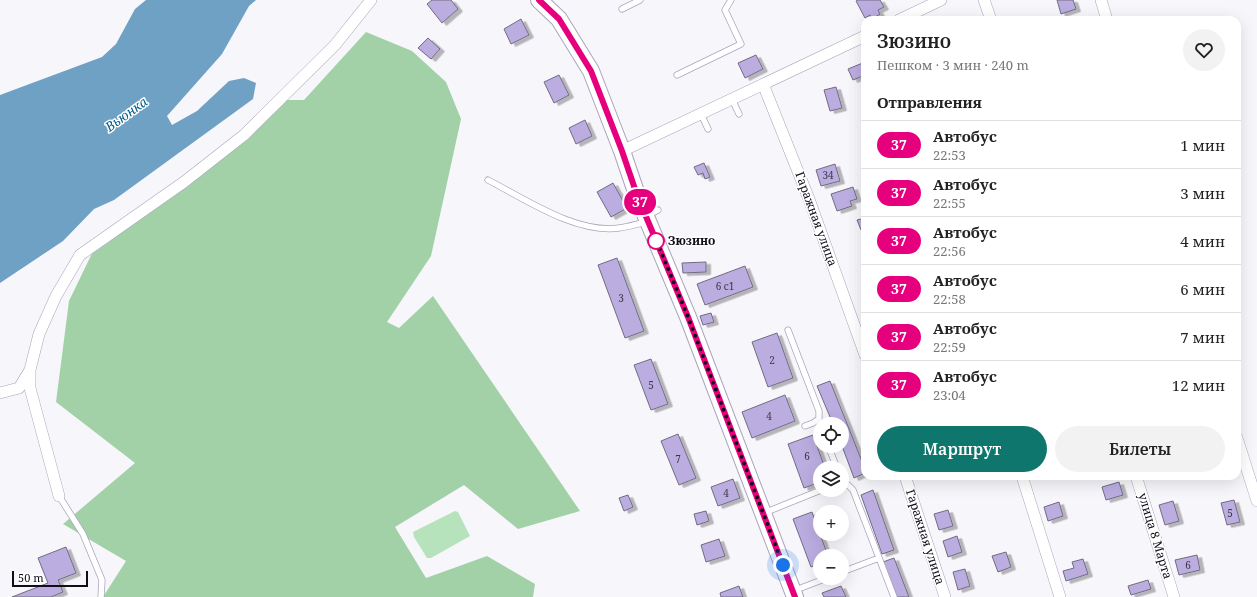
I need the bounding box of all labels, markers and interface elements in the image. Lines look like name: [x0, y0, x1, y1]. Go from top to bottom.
text: Зюзино: [877, 28, 951, 54]
button: heart: [1183, 29, 1225, 71]
text: Пешком · 3 мин · 240 m: [877, 56, 1029, 74]
water label: Вьюнка: [100, 92, 151, 136]
text: Отправления: [877, 92, 982, 112]
text: Автобус: [933, 126, 997, 146]
text: 37: [891, 135, 907, 154]
text: 1 мин: [1180, 135, 1225, 155]
text: 22:53: [933, 146, 966, 164]
house number: 34: [822, 168, 834, 182]
street label: Гаражная улица: [791, 169, 842, 269]
text: Автобус: [933, 174, 997, 194]
text: 37: [891, 183, 907, 202]
text: 3 мин: [1180, 183, 1225, 203]
line badge: 37: [622, 189, 658, 215]
text: 37: [632, 192, 648, 211]
text: 22:55: [933, 194, 966, 212]
text: Автобус: [933, 222, 997, 242]
text: 37: [891, 231, 907, 250]
text: 4 мин: [1180, 231, 1225, 251]
marker: Зюзино: [647, 232, 665, 250]
place label: Зюзино: [668, 232, 715, 249]
text: 22:56: [933, 242, 966, 260]
text: Автобус: [933, 270, 997, 290]
house number: 6 с1: [716, 279, 734, 293]
text: 37: [891, 279, 907, 298]
text: 6 мин: [1180, 279, 1225, 299]
text: 22:58: [933, 290, 966, 308]
house number: 3: [618, 291, 624, 305]
text: Автобус: [933, 318, 997, 338]
text: 37: [891, 327, 907, 346]
text: 7 мин: [1180, 327, 1225, 347]
text: 22:59: [933, 338, 966, 356]
house number: 2: [769, 353, 775, 367]
text: Автобус: [933, 366, 997, 386]
text: 37: [891, 375, 907, 394]
text: 12 мин: [1172, 375, 1225, 395]
house number: 5: [648, 378, 654, 392]
text: 23:04: [933, 386, 966, 404]
house number: 4: [766, 409, 772, 423]
map controls: [813, 417, 849, 585]
button: locate: [813, 417, 849, 453]
button: Маршрут: [877, 426, 1047, 472]
button: Билеты: [1055, 426, 1225, 472]
house number: 6: [804, 449, 810, 463]
house number: 7: [675, 452, 681, 466]
button: layers: [813, 461, 849, 497]
house number: 4: [723, 486, 729, 500]
street label: Гаражная улица: [902, 487, 949, 587]
street label: улица 8 Марта: [1134, 491, 1177, 581]
button: +: [813, 505, 849, 541]
house number: 5: [1227, 506, 1233, 520]
button: −: [813, 549, 849, 585]
your location: [773, 555, 793, 575]
house number: 6: [1185, 558, 1191, 572]
scale bar: [12, 569, 88, 588]
text: 50 m: [18, 570, 44, 585]

